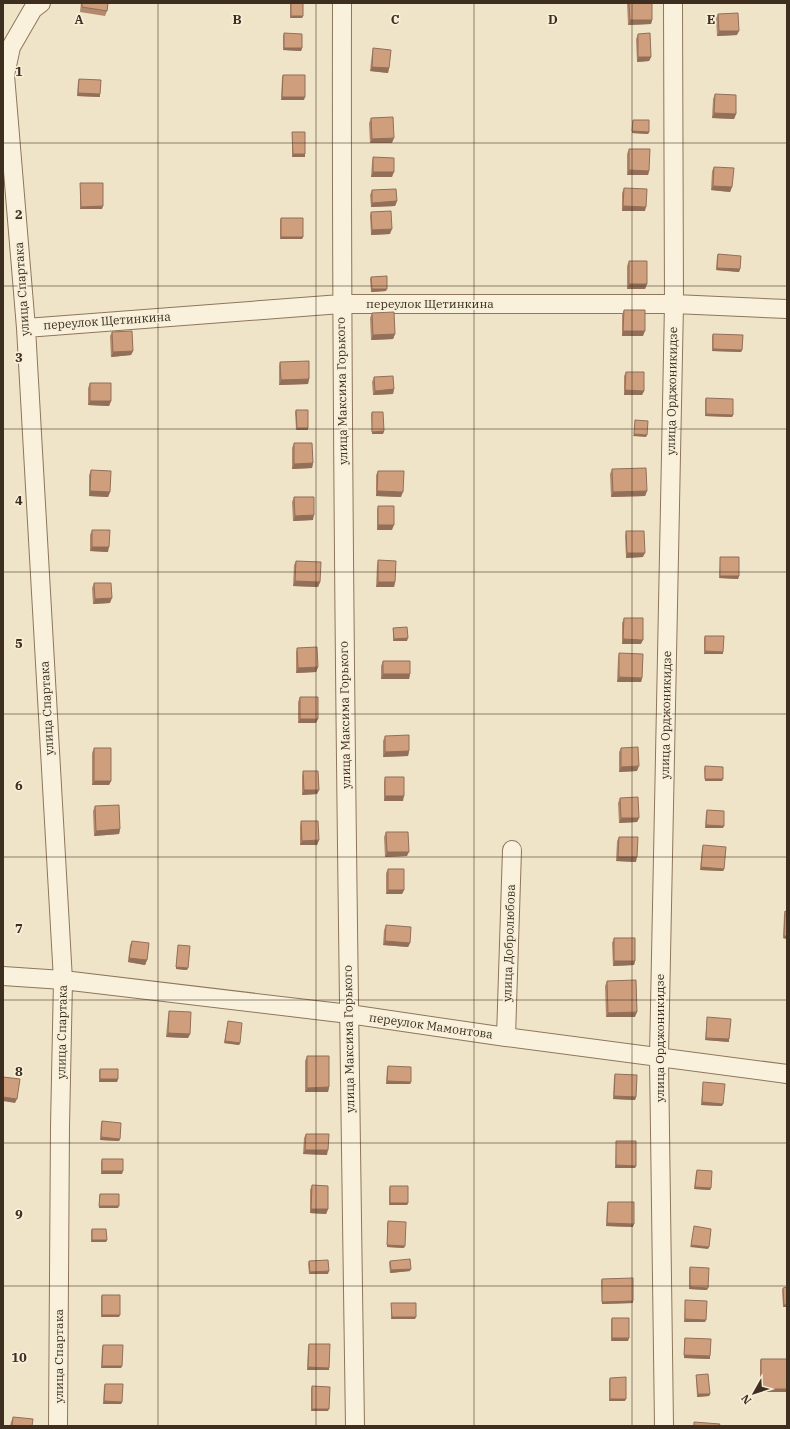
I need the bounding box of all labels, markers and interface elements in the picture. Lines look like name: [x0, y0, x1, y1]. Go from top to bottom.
text: A: [74, 11, 84, 28]
text: B: [232, 11, 242, 28]
text: C: [391, 11, 400, 28]
text: D: [548, 11, 558, 28]
text: E: [707, 11, 715, 28]
text: 1: [15, 63, 23, 80]
text: 2: [15, 206, 23, 223]
street label: улица Спартака: [11, 241, 32, 337]
street label: переулок Щетинкина: [366, 296, 494, 311]
street label: переулок Щетинкина: [43, 309, 172, 332]
street label: улица Максима Горького: [333, 317, 350, 465]
street label: улица Орджоникидзе: [663, 327, 680, 455]
text: 3: [15, 349, 23, 366]
text: 4: [15, 492, 23, 509]
text: 5: [15, 635, 23, 652]
street label: улица Максима Горького: [336, 641, 353, 789]
street label: улица Орджоникидзе: [657, 651, 674, 779]
street label: улица Спартака: [37, 660, 56, 756]
text: 6: [15, 777, 23, 794]
street label: улица Добролюбова: [499, 883, 518, 1002]
text: 7: [15, 920, 23, 937]
street label: улица Максима Горького: [340, 965, 357, 1113]
street label: улица Орджоникидзе: [652, 974, 667, 1102]
street label: улица Спартака: [53, 984, 70, 1079]
street label: переулок Мамонтова: [368, 1009, 494, 1042]
text: 8: [15, 1063, 23, 1080]
text: 9: [15, 1206, 23, 1223]
street label: улица Спартака: [51, 1308, 66, 1403]
text: 10: [11, 1349, 27, 1366]
north arrow: [734, 1373, 774, 1413]
text: N: [738, 1391, 754, 1407]

